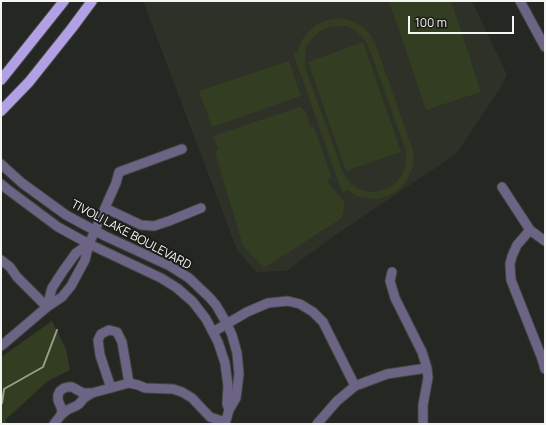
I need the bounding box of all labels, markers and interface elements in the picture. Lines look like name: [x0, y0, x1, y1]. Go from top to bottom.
scale bar: [410, 8, 516, 34]
text: 100 m: [415, 14, 447, 31]
street label: TIVOLI LAKE BOULEVARD: [68, 197, 194, 273]

